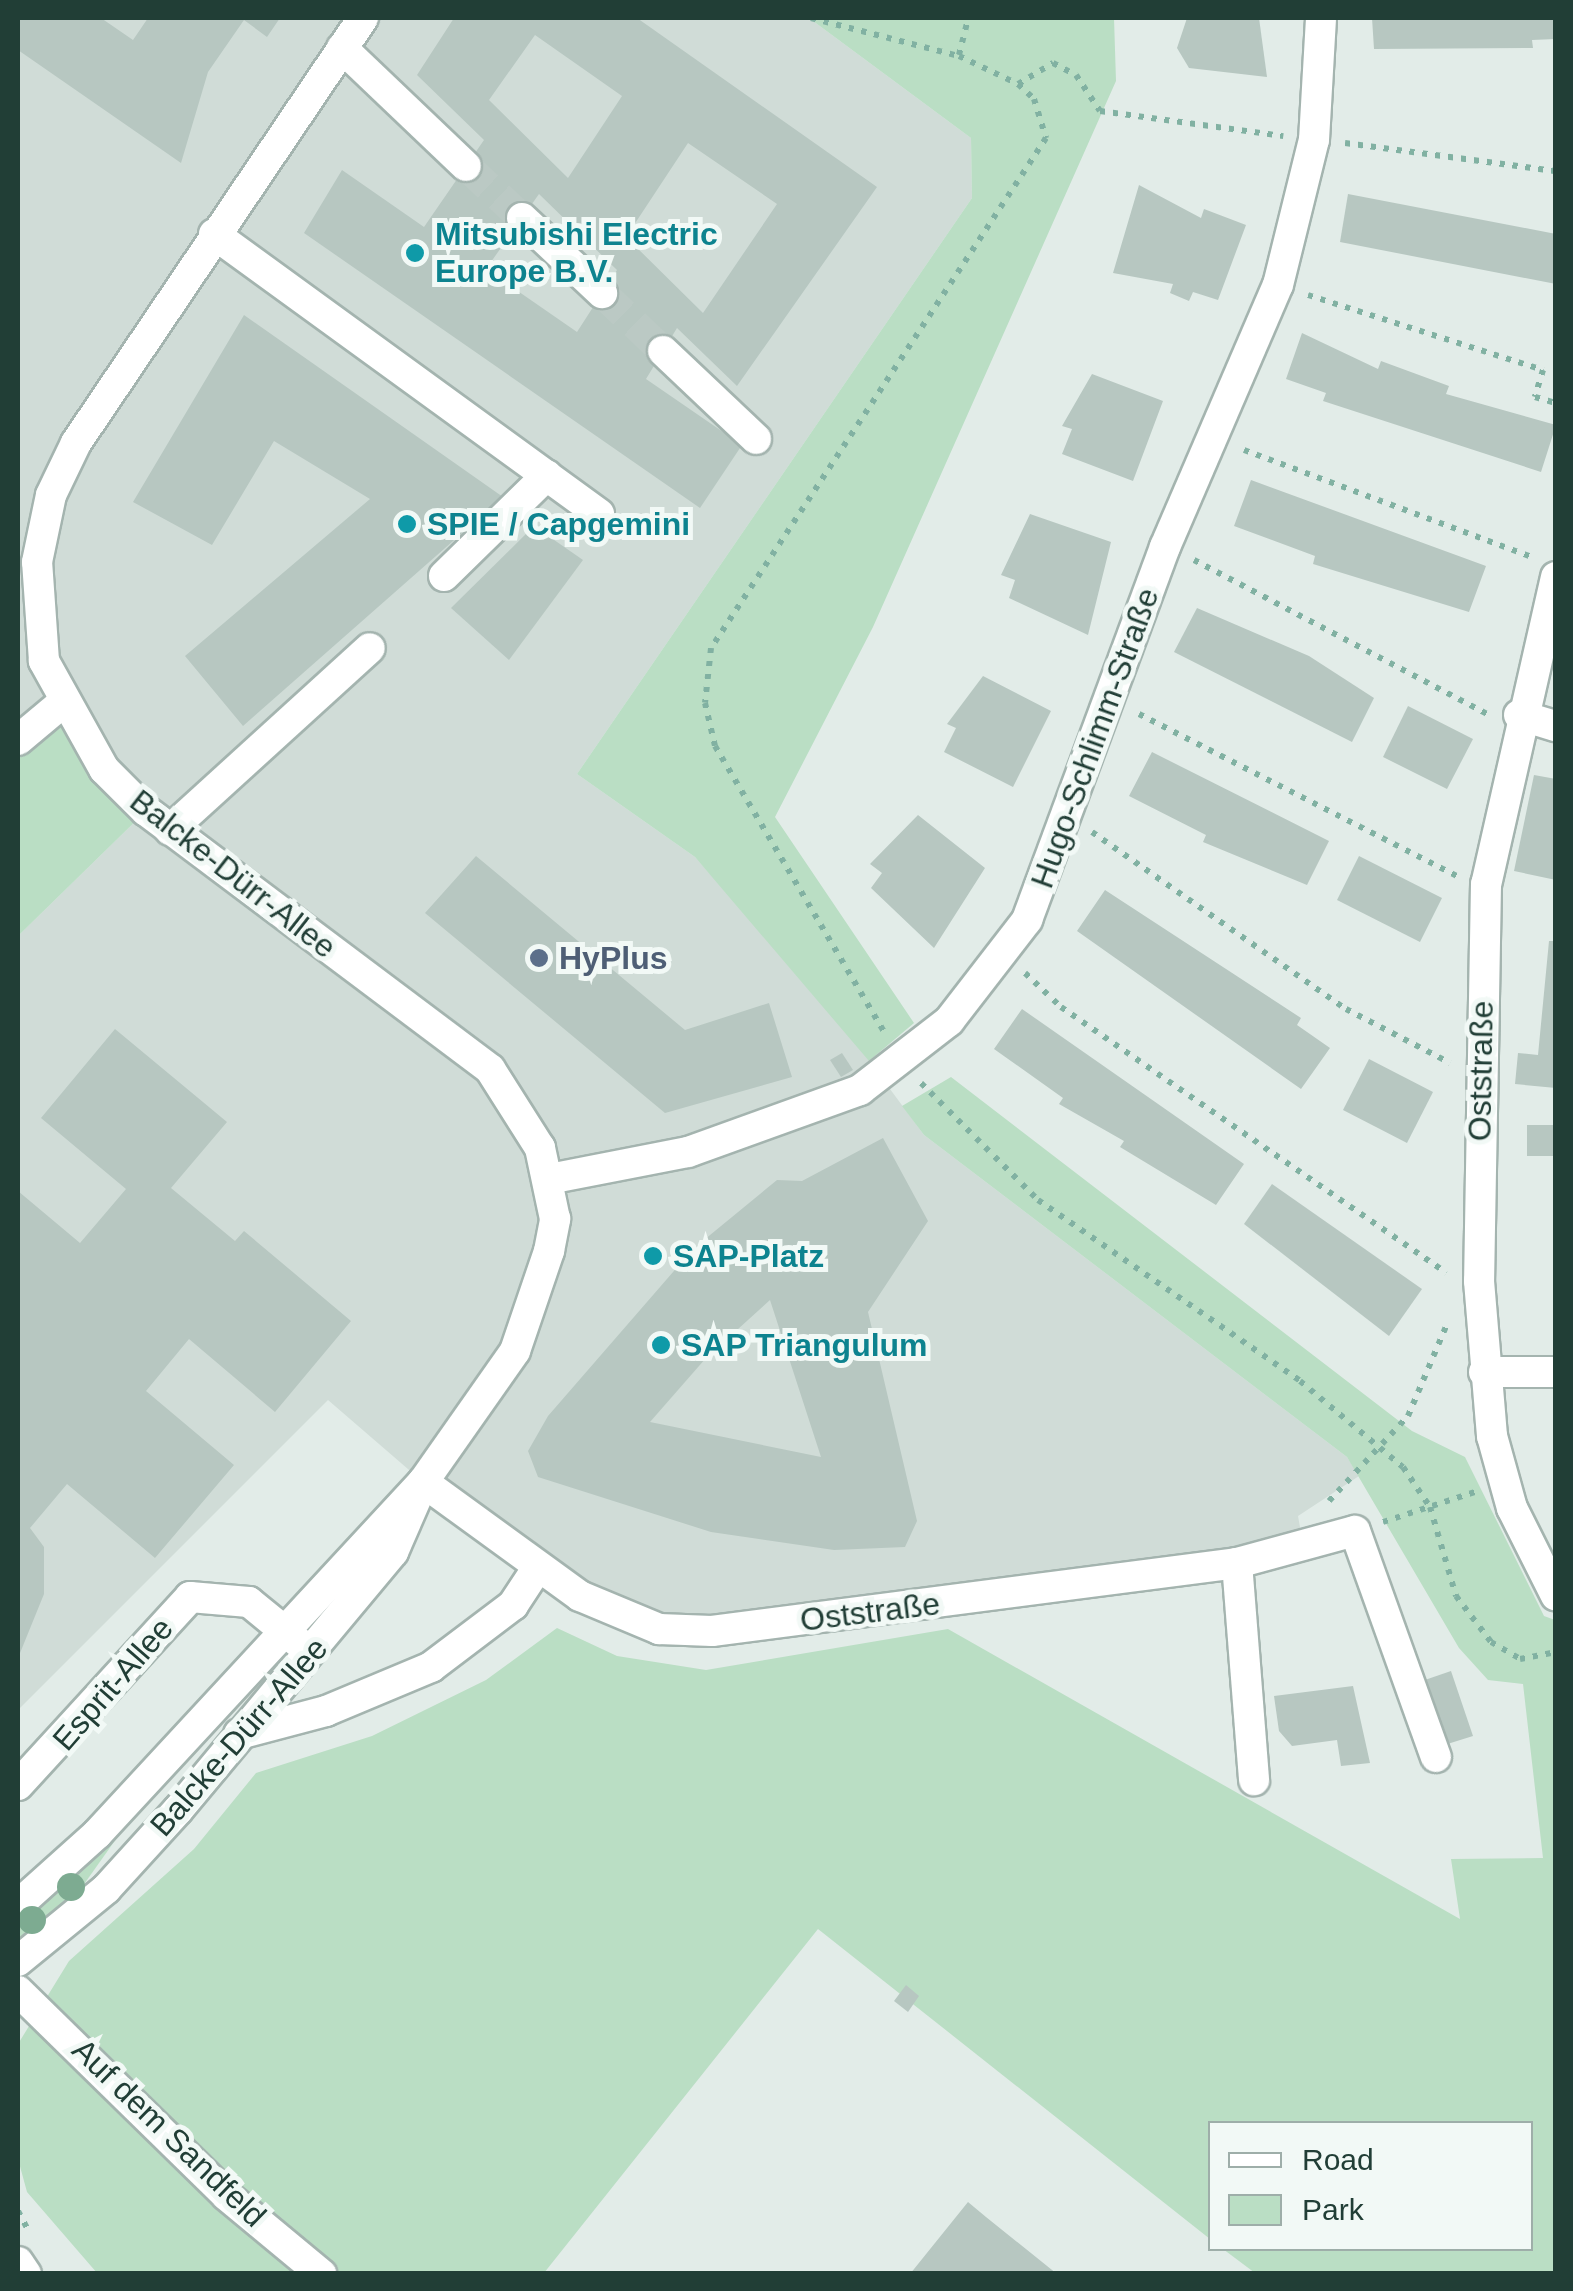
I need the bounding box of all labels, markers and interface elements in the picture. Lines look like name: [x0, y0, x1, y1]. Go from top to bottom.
place label: Mitsubishi Electric Europe B.V.: [435, 216, 718, 291]
marker: Mitsubishi Electric Europe B.V.: [404, 242, 426, 264]
place label: SPIE / Capgemini: [427, 505, 690, 543]
marker: SPIE / Capgemini: [396, 513, 418, 535]
street label: Hugo-Schlimm-Straße: [1023, 583, 1167, 893]
street label: Balcke-Dürr-Allee: [122, 782, 344, 966]
place label: HyPlus: [559, 939, 667, 977]
marker: HyPlus: [528, 947, 550, 969]
street label: Oststraße: [1461, 1000, 1501, 1142]
place label: SAP-Platz: [673, 1237, 824, 1275]
marker: SAP-Platz: [642, 1245, 664, 1267]
place label: SAP Triangulum: [681, 1326, 928, 1364]
marker: SAP Triangulum: [650, 1334, 672, 1356]
street label: Oststraße: [798, 1584, 942, 1640]
street label: Esprit-Allee: [45, 1610, 181, 1758]
street label: Balcke-Dürr-Allee: [142, 1630, 336, 1844]
street label: Auf dem Sandfeld: [64, 2031, 274, 2235]
legend: [1208, 2121, 1533, 2251]
text: Road: [1302, 2143, 1374, 2176]
text: Park: [1302, 2193, 1364, 2226]

